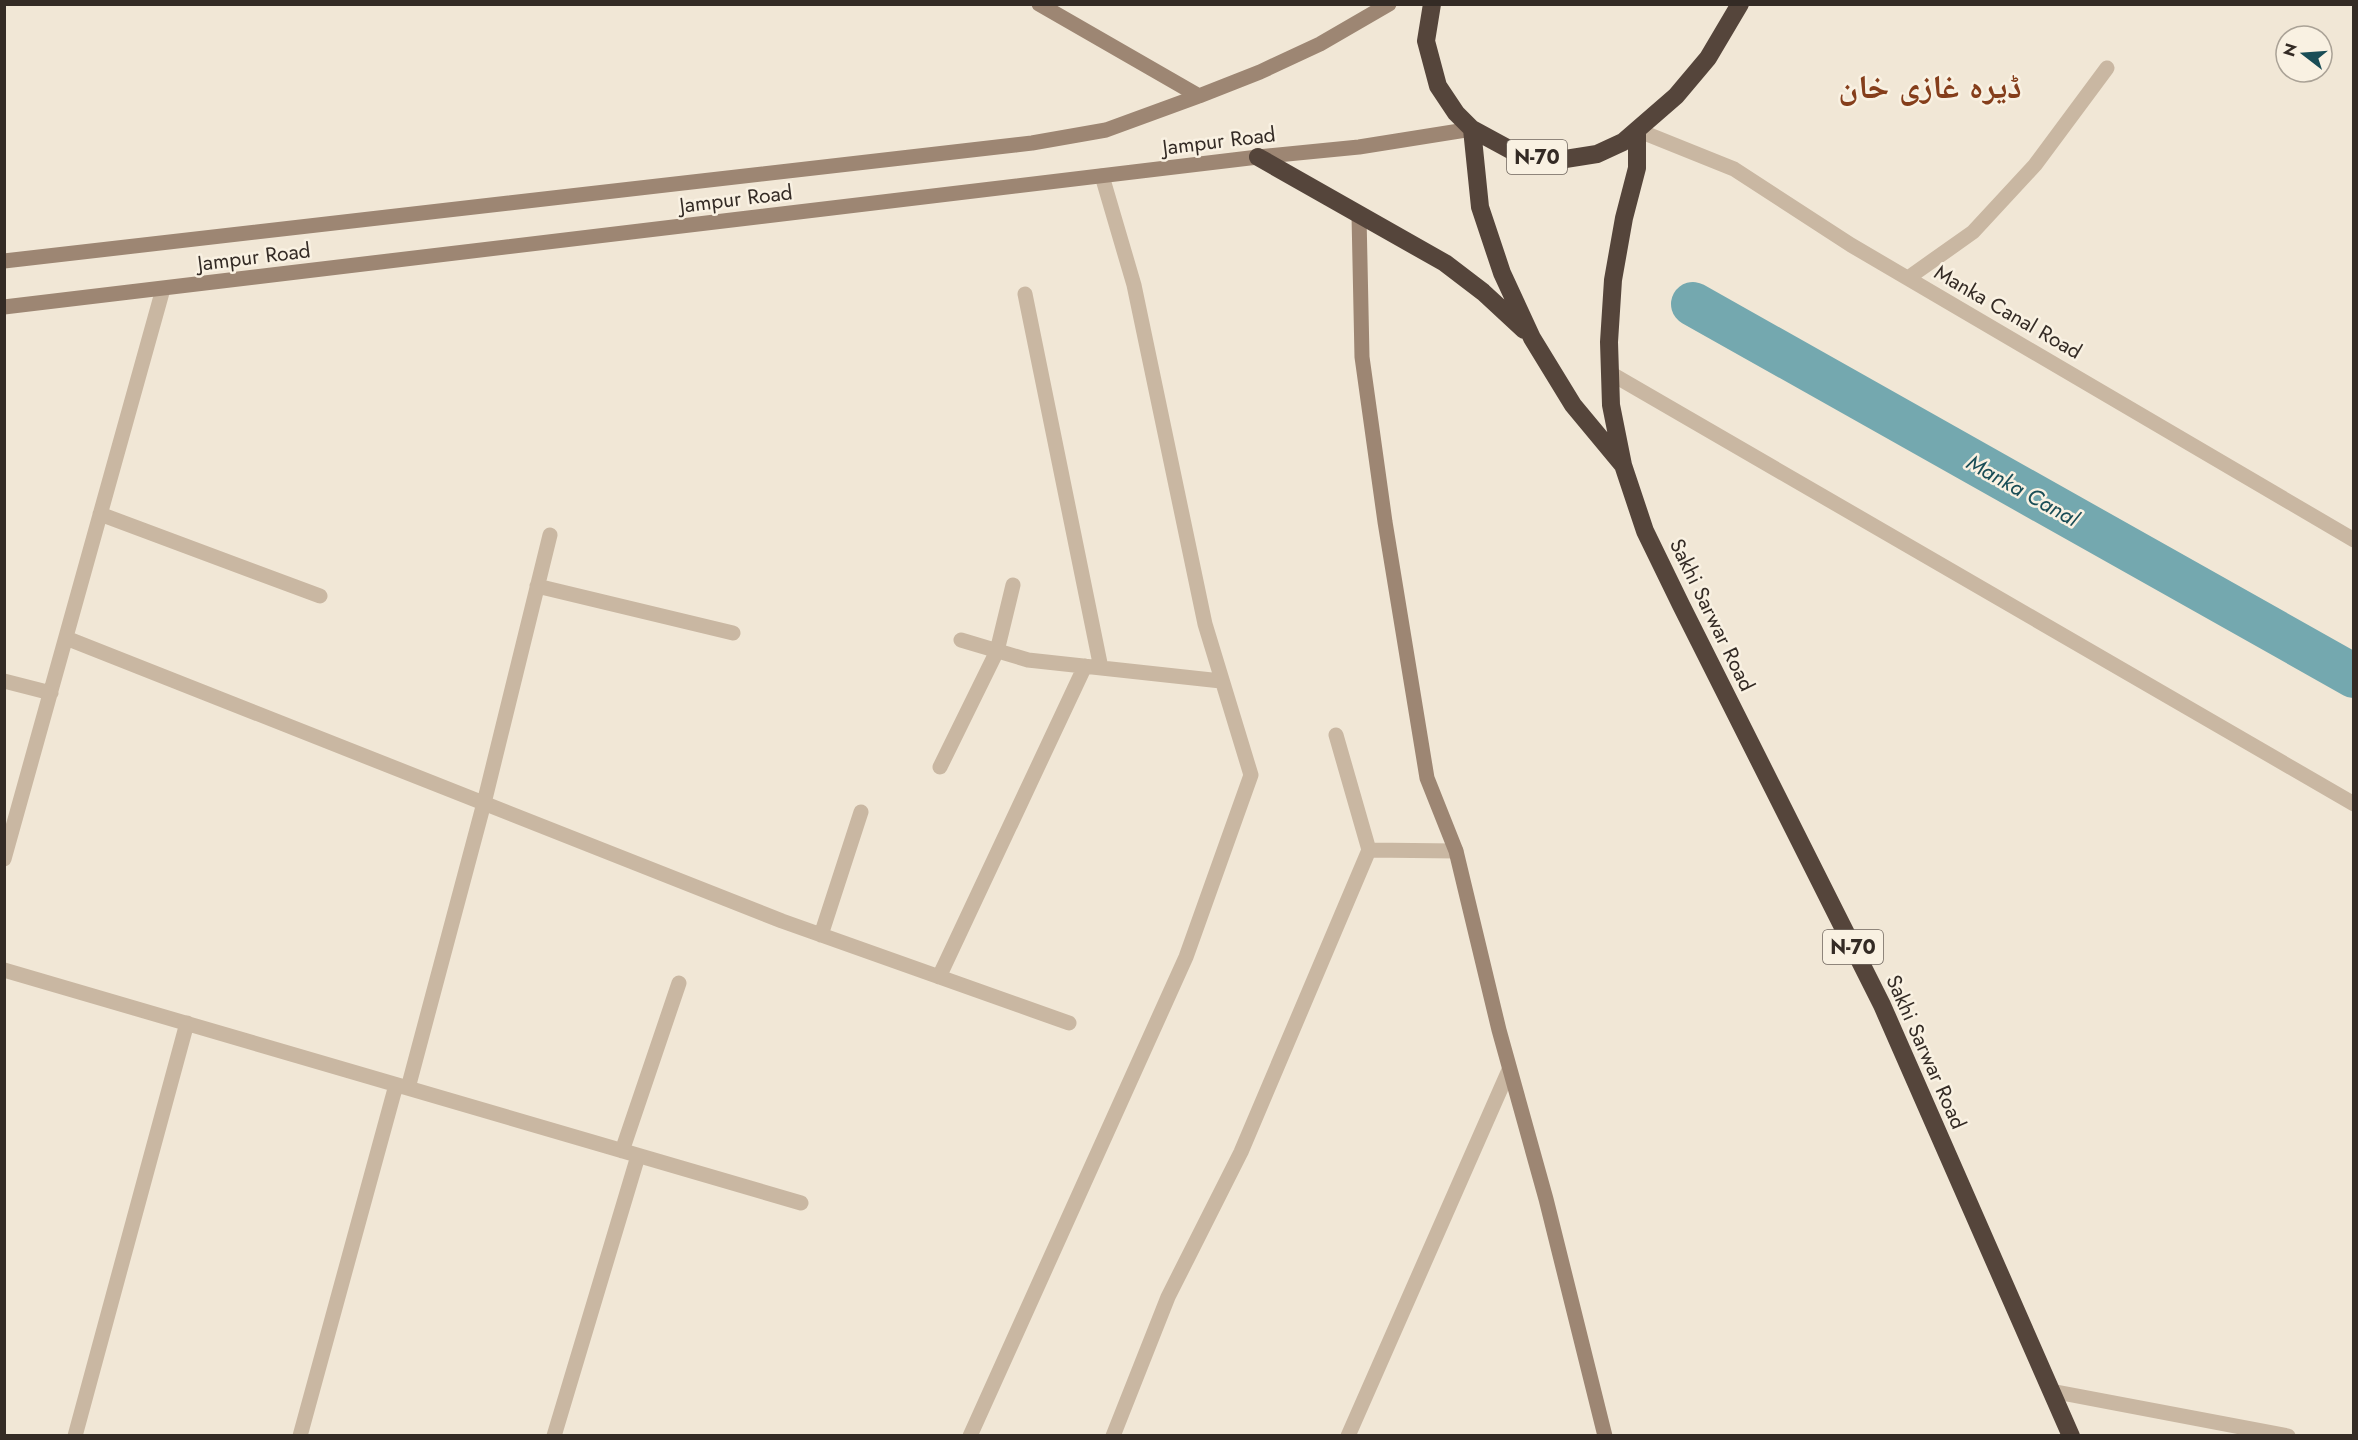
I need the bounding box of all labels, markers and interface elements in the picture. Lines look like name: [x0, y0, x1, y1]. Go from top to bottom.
north arrow: [2274, 24, 2334, 84]
text: N: [2277, 40, 2303, 59]
district label: ڈیرہ غازی خان: [1838, 63, 2022, 110]
street label: Jampur Road: [1158, 119, 1277, 163]
road number: N-70: [1507, 140, 1567, 174]
street label: Jampur Road: [675, 177, 794, 221]
street label: Jampur Road: [193, 235, 312, 279]
street label: Manka Canal Road: [1929, 258, 2087, 366]
water label: Manka Canal: [1961, 446, 2086, 535]
street label: Sakhi Sarwar Road: [1662, 534, 1762, 696]
road number: N-70: [1823, 930, 1883, 964]
street label: Sakhi Sarwar Road: [1878, 970, 1974, 1134]

